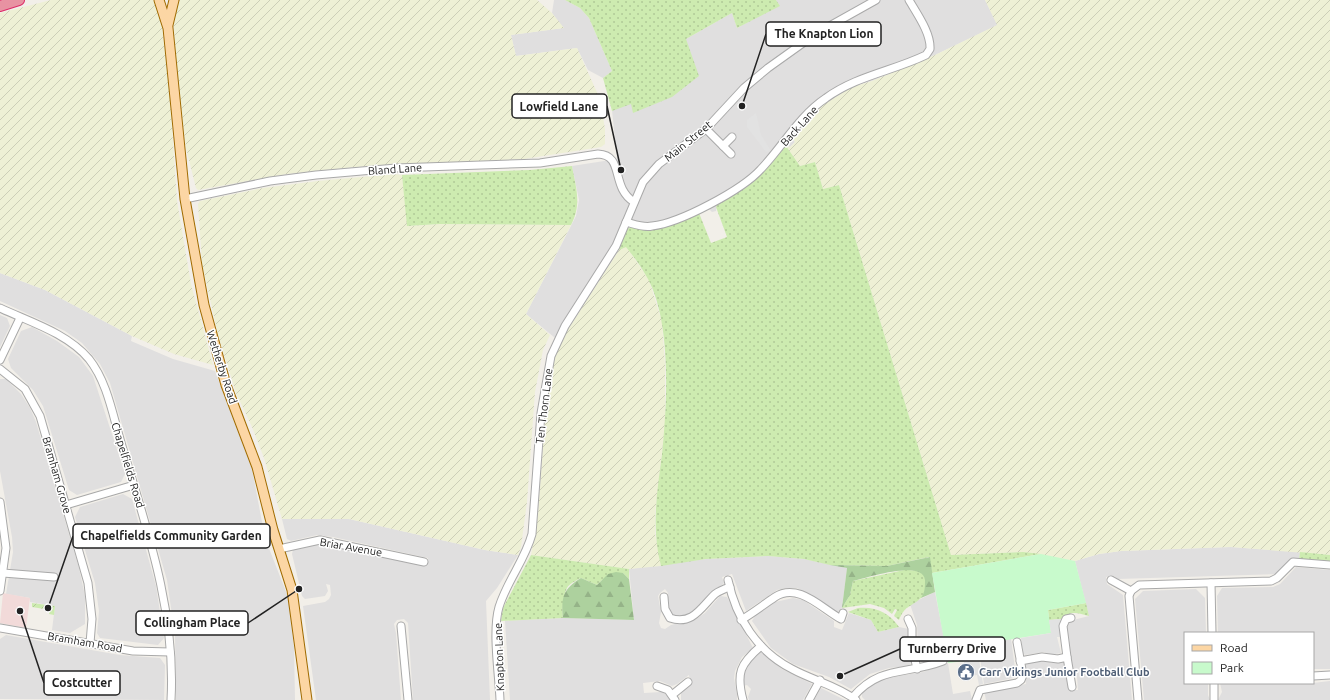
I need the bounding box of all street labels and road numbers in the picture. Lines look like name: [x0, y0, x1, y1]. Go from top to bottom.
street label: Back Lane: [778, 104, 820, 148]
street label: Main Street: [662, 118, 715, 164]
street label: Bland Lane: [367, 161, 423, 177]
street label: Wetherby Road: [204, 329, 240, 405]
street label: Ten Thorn Lane: [533, 368, 555, 444]
street label: Chapelfields Road: [109, 421, 147, 509]
street label: Bramham Grove: [40, 435, 74, 515]
street label: Briar Avenue: [319, 536, 383, 558]
street label: Knapton Lane: [492, 623, 506, 691]
street label: Bramham Road: [47, 630, 123, 654]

